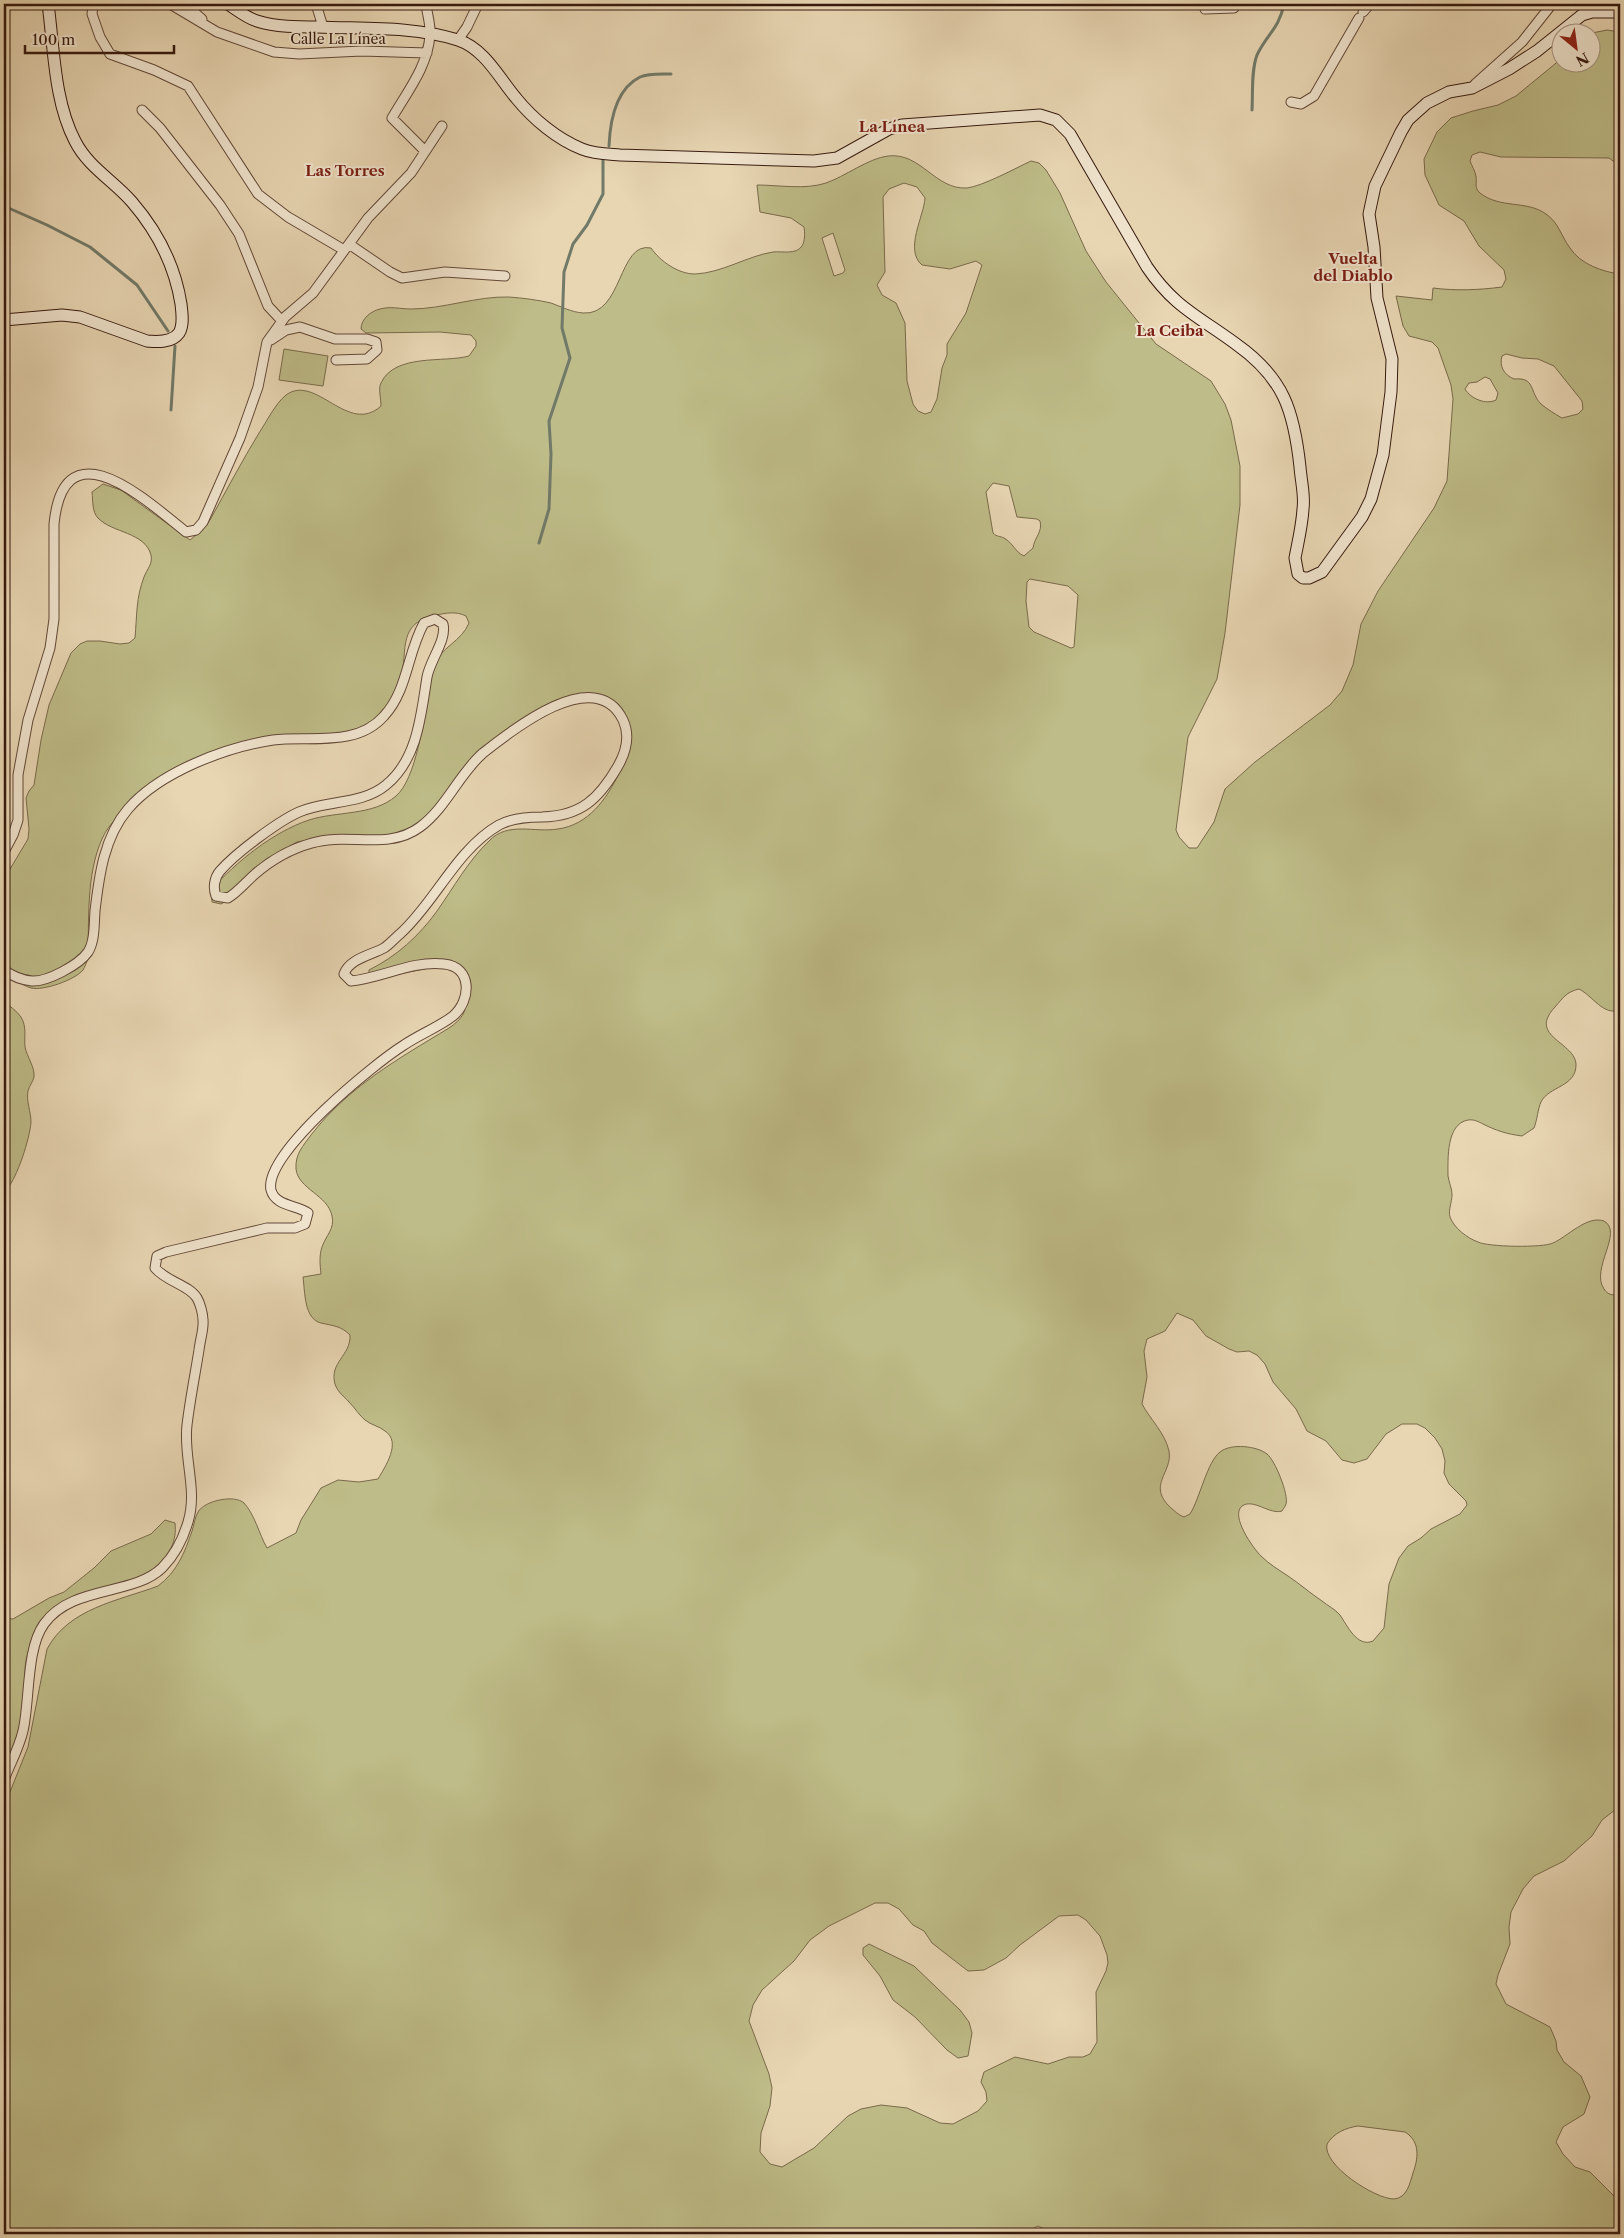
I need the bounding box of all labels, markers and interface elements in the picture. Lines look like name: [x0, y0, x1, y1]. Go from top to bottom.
scale bar: [25, 22, 174, 54]
north arrow: [1552, 22, 1602, 72]
text: 100 m: [32, 30, 75, 49]
street label: Calle La Línea: [290, 30, 386, 48]
text: N: [1573, 49, 1592, 70]
district label: La Línea: [859, 117, 925, 136]
district label: Las Torres: [305, 161, 385, 180]
district label: Vuelta del Diablo: [1313, 249, 1393, 285]
district label: La Ceiba: [1136, 321, 1204, 340]

